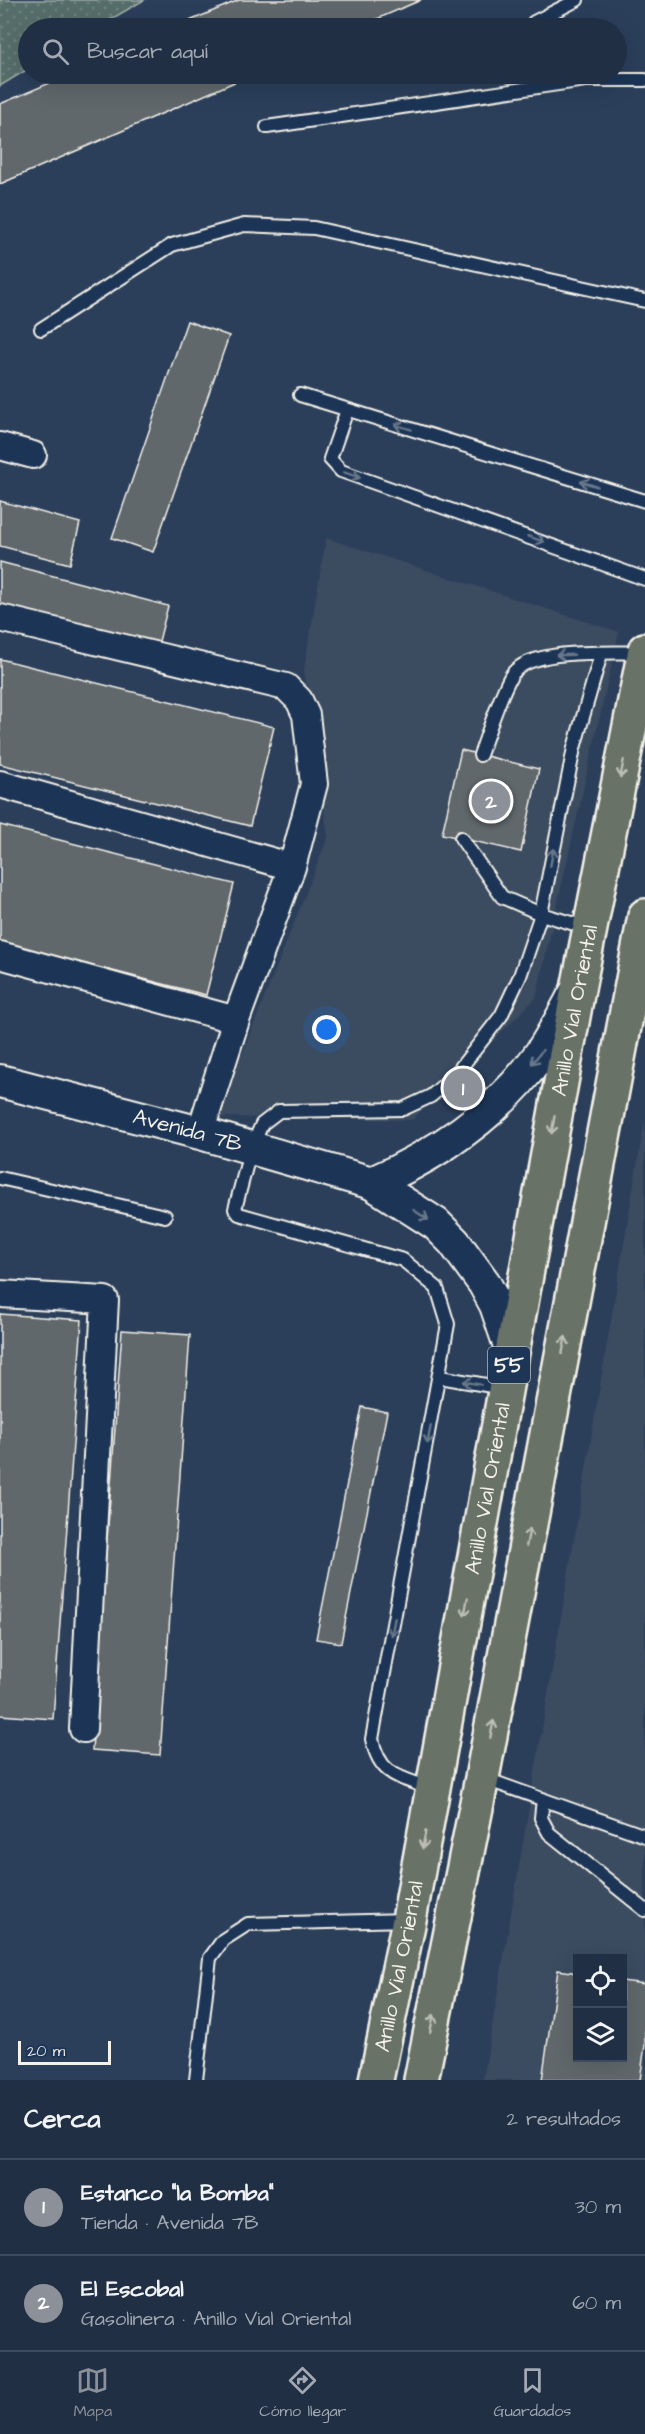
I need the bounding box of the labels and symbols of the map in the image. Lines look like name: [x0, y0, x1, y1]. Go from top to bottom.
one-way arrow: [394, 421, 413, 432]
one-way arrow: [342, 470, 361, 481]
one-way arrow: [580, 478, 599, 489]
one-way arrow: [526, 535, 545, 546]
one-way arrow: [556, 649, 576, 661]
one-way arrow: [616, 759, 627, 778]
pin: 2: [472, 778, 510, 824]
one-way arrow: [547, 847, 558, 867]
street label: Anillo Vial Oriental: [543, 922, 606, 1099]
your location: [312, 1015, 341, 1044]
one-way arrow: [530, 1049, 543, 1065]
pin: 1: [444, 1066, 482, 1110]
street label: Avenida 7B: [130, 1101, 246, 1160]
one-way arrow: [547, 1115, 558, 1135]
one-way arrow: [413, 1209, 429, 1221]
one-way arrow: [559, 1336, 570, 1356]
road number: 55: [488, 1347, 530, 1383]
one-way arrow: [463, 1377, 482, 1388]
street label: Anillo Vial Oriental: [457, 1400, 518, 1577]
one-way arrow: [423, 1425, 434, 1444]
one-way arrow: [523, 1528, 534, 1547]
one-way arrow: [460, 1596, 471, 1616]
one-way arrow: [387, 1616, 398, 1636]
one-way arrow: [487, 1719, 498, 1739]
one-way arrow: [418, 1830, 429, 1849]
street label: Anillo Vial Oriental: [367, 1878, 431, 2055]
one-way arrow: [427, 2013, 439, 2032]
scale bar: [18, 2038, 111, 2066]

